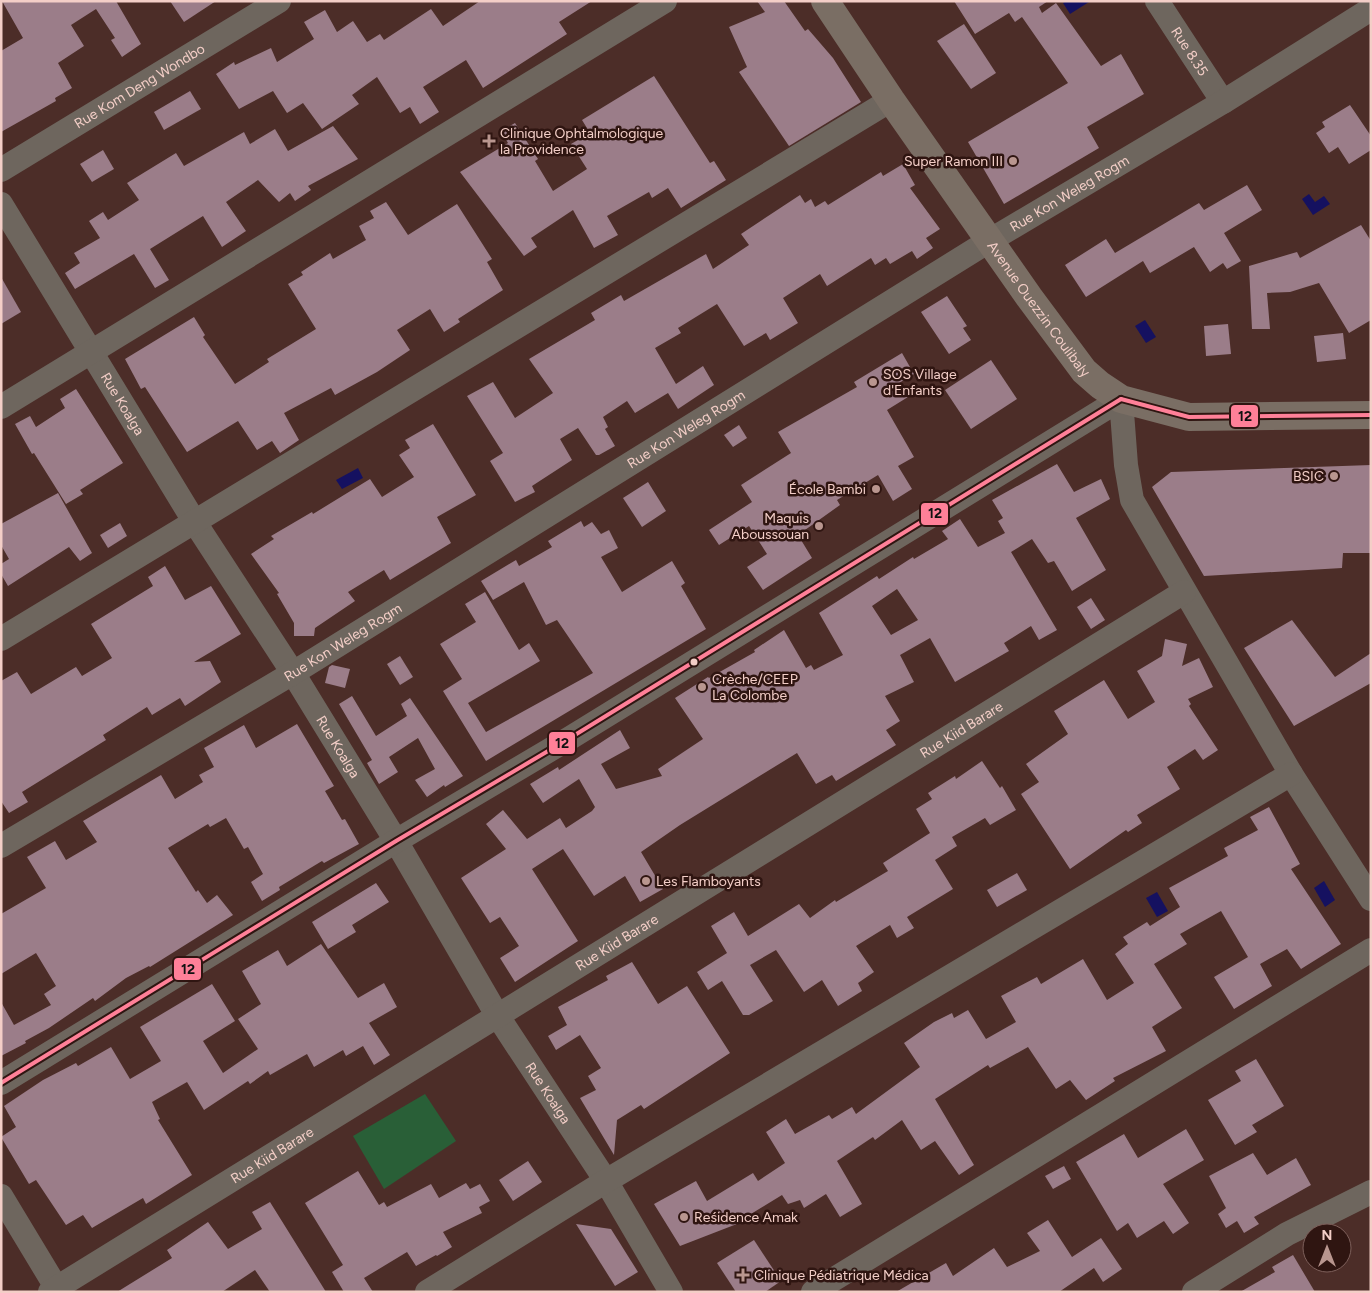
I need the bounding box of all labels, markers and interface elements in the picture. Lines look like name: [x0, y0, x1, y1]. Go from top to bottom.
street label: Rue 8.35: [1167, 24, 1212, 79]
street label: Rue Kom Deng Wondbo: [71, 40, 208, 132]
place label: Clinique Ophtalmologique la Providence: [500, 125, 664, 158]
marker: Clinique Ophtalmologique la Providence: [482, 134, 496, 148]
street label: Rue Kon Weleg Rogm: [1007, 152, 1132, 236]
place label: Super Ramon III: [904, 153, 1003, 170]
marker: Super Ramon III: [1007, 155, 1019, 167]
street label: Avenue Ouezzin Coulibaly: [984, 238, 1094, 382]
place label: SOS Village d'Enfants: [883, 366, 957, 399]
street label: Rue Koalga: [97, 370, 148, 438]
marker: SOS Village d'Enfants: [867, 376, 879, 388]
street label: Rue Kon Weleg Rogm: [624, 386, 748, 472]
line badge: 12: [1230, 404, 1259, 428]
text: 12: [1238, 408, 1252, 425]
place label: BSIC: [1293, 468, 1324, 485]
marker: BSIC: [1328, 470, 1340, 482]
place label: École Bambi: [789, 481, 866, 498]
marker: École Bambi: [870, 483, 882, 495]
line badge: 12: [920, 502, 949, 526]
text: 12: [928, 505, 942, 522]
place label: Maquis Aboussouan: [731, 510, 809, 543]
marker: Maquis Aboussouan: [813, 520, 825, 532]
street label: Rue Kon Weleg Rogm: [281, 600, 405, 685]
unlabelled marker: [689, 657, 699, 667]
place label: Crèche/CEEP La Colombe: [712, 671, 798, 704]
marker: Crèche/CEEP La Colombe: [696, 681, 708, 693]
street label: Rue Kiid Barare: [917, 698, 1007, 762]
street label: Rue Koalga: [312, 713, 363, 781]
line badge: 12: [548, 731, 576, 755]
text: 12: [555, 735, 569, 752]
place label: Les Flamboyants: [656, 873, 761, 890]
marker: Les Flamboyants: [640, 875, 652, 887]
street label: Rue Kiid Barare: [572, 910, 662, 975]
line badge: 12: [173, 957, 202, 981]
text: 12: [181, 961, 195, 978]
street label: Rue Koalga: [521, 1059, 574, 1127]
street label: Rue Kiid Barare: [228, 1123, 317, 1187]
place label: Reśidence Amak: [694, 1209, 798, 1226]
marker: Reśidence Amak: [678, 1211, 690, 1223]
north arrow: [1302, 1223, 1352, 1273]
text: N: [1322, 1227, 1332, 1244]
place label: Clinique Pédiatrique Médica: [754, 1267, 929, 1284]
marker: Clinique Pédiatrique Médica: [736, 1268, 750, 1282]

